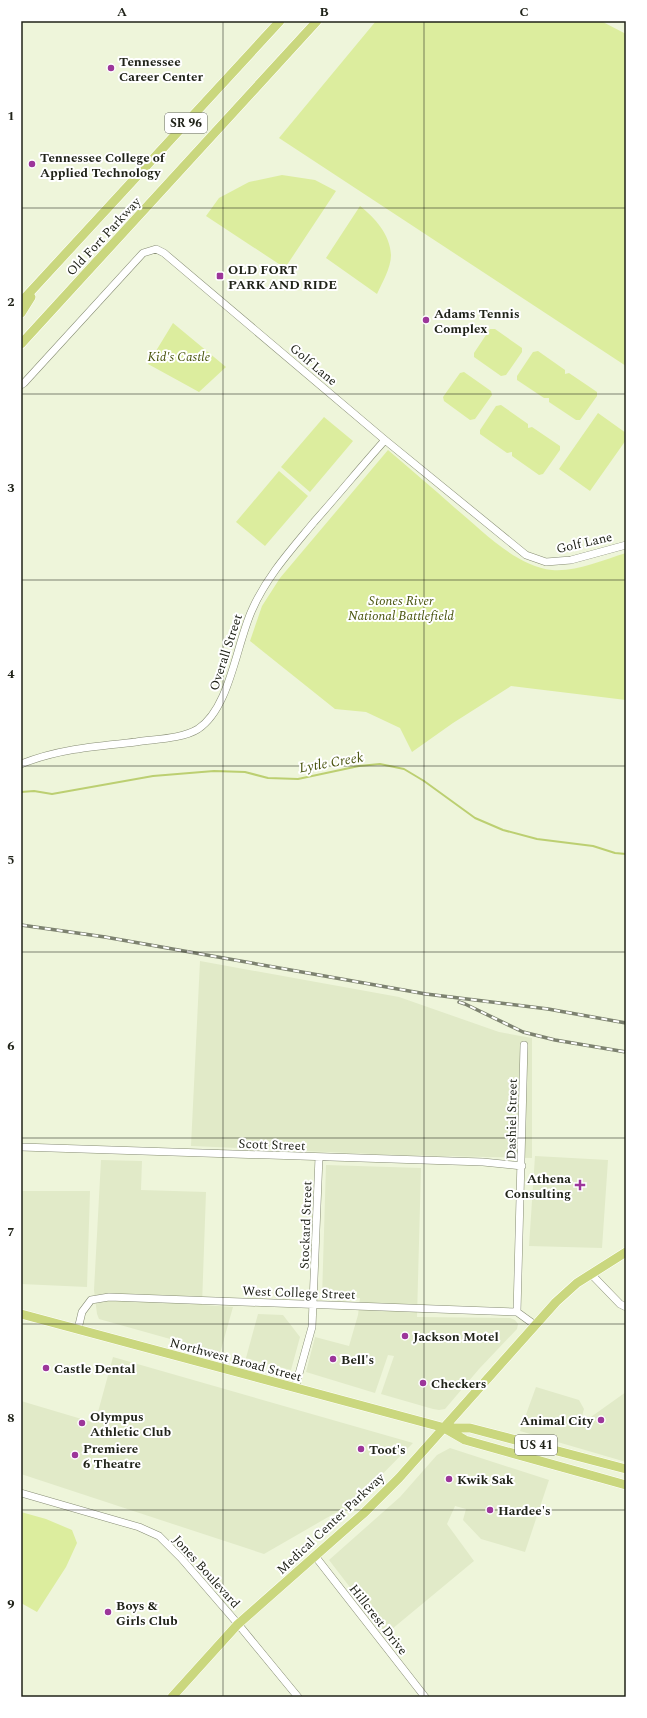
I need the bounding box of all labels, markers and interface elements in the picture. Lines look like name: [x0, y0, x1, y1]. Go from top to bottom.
text: A: [117, 2, 127, 22]
text: B: [319, 2, 329, 22]
text: C: [519, 2, 529, 22]
place label: Tennessee Career Center: [119, 52, 203, 87]
marker: Tennessee Career Center: [106, 63, 116, 73]
text: 1: [7, 106, 15, 126]
road number: SR 96: [165, 113, 207, 133]
place label: Tennessee College of Applied Technology: [40, 148, 166, 183]
marker: Tennessee College of Applied Technology: [27, 159, 37, 169]
street label: Old Fort Parkway: [62, 192, 146, 281]
place label: OLD FORT PARK AND RIDE: [228, 260, 337, 295]
marker: OLD FORT PARK AND RIDE: [215, 271, 225, 281]
text: 2: [7, 292, 15, 312]
place label: Adams Tennis Complex: [434, 304, 520, 339]
marker: Adams Tennis Complex: [421, 315, 431, 325]
street label: Golf Lane: [285, 339, 342, 391]
park label: Kid's Castle: [148, 347, 211, 367]
text: 3: [7, 478, 15, 498]
street label: Golf Lane: [554, 527, 614, 559]
park label: Stones River National Battlefield: [348, 591, 454, 626]
street label: Overall Street: [204, 611, 248, 693]
text: 4: [7, 664, 15, 684]
water label: Lytle Creek: [297, 746, 365, 778]
text: 5: [7, 850, 15, 870]
text: 6: [7, 1036, 15, 1056]
street label: Dashiel Street: [501, 1078, 523, 1160]
street label: Scott Street: [238, 1134, 306, 1156]
place label: Athena Consulting: [505, 1169, 571, 1204]
marker: Athena Consulting: [574, 1179, 586, 1191]
street label: Stockard Street: [294, 1180, 318, 1269]
text: 7: [7, 1222, 15, 1242]
street label: West College Street: [242, 1281, 356, 1305]
place label: Jackson Motel: [413, 1327, 499, 1347]
marker: Jackson Motel: [400, 1331, 410, 1341]
street label: Northwest Broad Street: [168, 1333, 304, 1387]
place label: Bell's: [341, 1350, 374, 1370]
marker: Bell's: [328, 1354, 338, 1364]
place label: Castle Dental: [54, 1359, 135, 1379]
marker: Castle Dental: [41, 1363, 51, 1373]
place label: Checkers: [431, 1374, 486, 1394]
marker: Checkers: [418, 1378, 428, 1388]
place label: Olympus Athletic Club: [90, 1407, 172, 1442]
text: 8: [7, 1408, 15, 1428]
place label: Animal City: [520, 1411, 594, 1431]
marker: Animal City: [596, 1415, 606, 1425]
marker: Olympus Athletic Club: [77, 1418, 87, 1428]
road number: US 41: [515, 1435, 557, 1455]
place label: Premiere 6 Theatre: [83, 1439, 141, 1474]
place label: Toot's: [369, 1440, 406, 1460]
marker: Toot's: [356, 1444, 366, 1454]
marker: Premiere 6 Theatre: [70, 1450, 80, 1460]
street label: Medical Center Parkway: [272, 1468, 390, 1579]
place label: Kwik Sak: [457, 1470, 514, 1490]
marker: Kwik Sak: [444, 1474, 454, 1484]
place label: Hardee's: [498, 1501, 551, 1521]
marker: Hardee's: [485, 1505, 495, 1515]
street label: Jones Boulevard: [168, 1531, 245, 1613]
street label: Hillcrest Drive: [344, 1580, 412, 1659]
text: 9: [7, 1594, 15, 1614]
place label: Boys & Girls Club: [116, 1596, 178, 1631]
marker: Boys & Girls Club: [103, 1607, 113, 1617]

